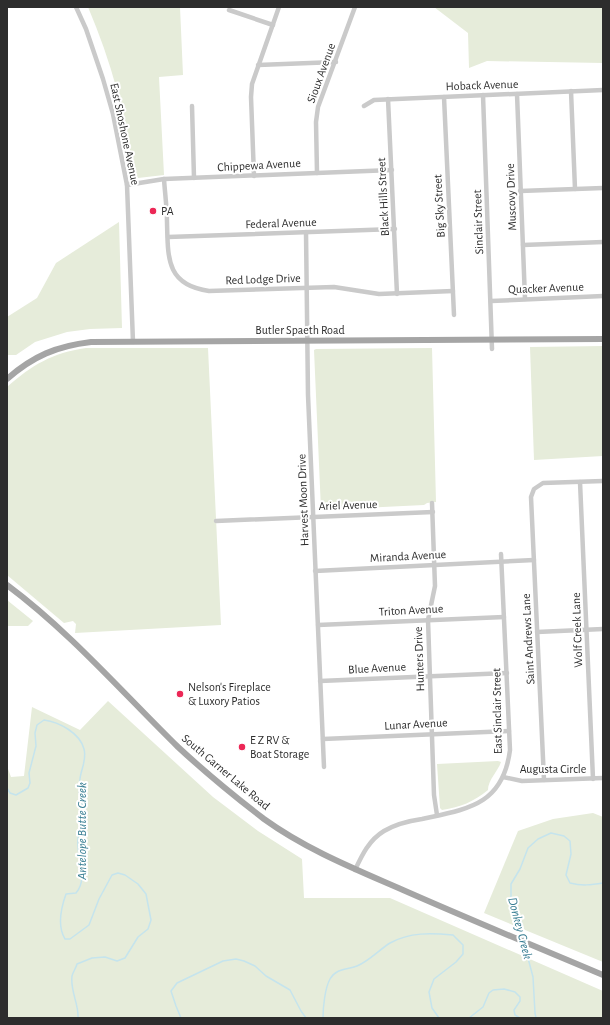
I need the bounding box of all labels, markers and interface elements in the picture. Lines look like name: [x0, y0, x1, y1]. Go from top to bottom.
street label: Sioux Avenue: [305, 41, 337, 105]
street label: Hoback Avenue: [446, 78, 518, 92]
street label: East Shoshone Avenue: [108, 82, 142, 186]
street label: Chippewa Avenue: [217, 157, 301, 173]
street label: Black Hills Street: [375, 157, 391, 237]
street label: Muscovy Drive: [504, 163, 519, 231]
street label: Big Sky Street: [431, 174, 448, 238]
street label: Sinclair Street: [471, 189, 485, 255]
place label: PA: [161, 205, 174, 217]
marker: PA: [148, 206, 158, 216]
street label: Federal Avenue: [245, 216, 317, 230]
street label: Red Lodge Drive: [225, 272, 301, 286]
street label: Quacker Avenue: [508, 281, 584, 296]
street label: Butler Spaeth Road: [255, 324, 345, 336]
street label: Harvest Moon Drive: [295, 454, 311, 546]
street label: Ariel Avenue: [318, 498, 378, 512]
street label: Miranda Avenue: [370, 548, 446, 564]
street label: Wolf Creek Lane: [570, 592, 584, 668]
street label: Saint Andrews Lane: [520, 593, 536, 685]
street label: Triton Avenue: [378, 602, 444, 618]
street label: Hunters Drive: [412, 626, 426, 692]
street label: Blue Avenue: [348, 660, 406, 676]
street label: East Sinclair Street: [490, 668, 504, 754]
place label: Nelson's Fireplace & Luxory Patios: [188, 681, 271, 708]
marker: Nelson's Fireplace & Luxory Patios: [175, 689, 185, 699]
street label: Lunar Avenue: [384, 716, 448, 732]
street label: South Garner Lake Road: [180, 732, 272, 812]
place label: E Z RV & Boat Storage: [250, 734, 309, 760]
marker: E Z RV & Boat Storage: [237, 742, 247, 752]
street label: Augusta Circle: [520, 763, 586, 775]
water label: Antelope Butte Creek: [76, 782, 89, 881]
water label: Donkey Creek: [505, 896, 534, 961]

